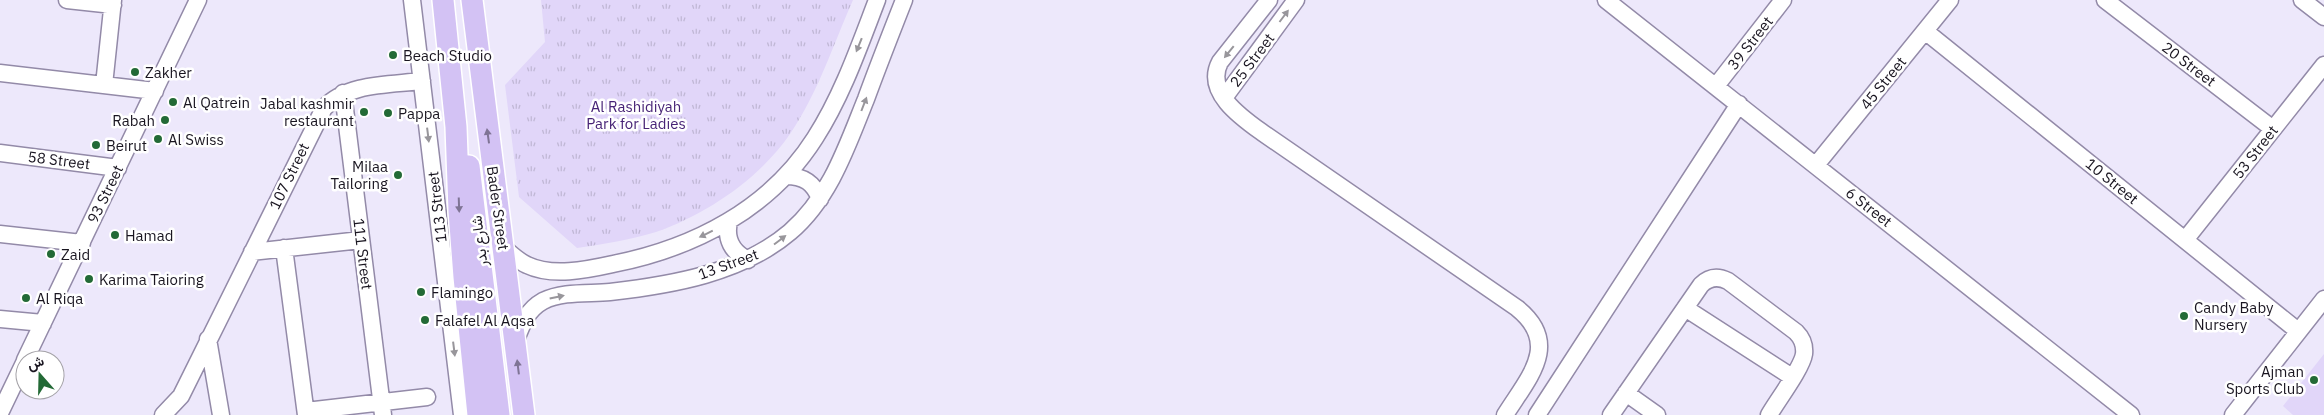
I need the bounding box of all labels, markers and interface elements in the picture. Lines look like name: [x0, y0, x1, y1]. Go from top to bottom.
one-way arrow: [1279, 9, 1289, 23]
street label: 39 Street: [1723, 12, 1777, 74]
street label: 25 Street: [1226, 29, 1278, 91]
one-way arrow: [855, 38, 862, 53]
street label: 20 Street: [2158, 38, 2220, 90]
one-way arrow: [1223, 45, 1234, 58]
place label: Beach Studio: [403, 46, 492, 65]
marker: Beach Studio: [387, 49, 399, 61]
street label: 45 Street: [1856, 53, 1910, 113]
place label: Zakher: [145, 63, 192, 82]
marker: Zakher: [129, 66, 141, 78]
place label: Al Qatrein: [183, 93, 250, 112]
place label: Jabal kashmir restaurant: [260, 94, 354, 130]
marker: Al Qatrein: [167, 96, 179, 108]
park label: Al Rashidiyah Park for Ladies: [586, 97, 686, 133]
one-way arrow: [860, 97, 868, 111]
place label: Pappa: [398, 104, 440, 123]
marker: Jabal kashmir restaurant: [358, 106, 370, 118]
marker: Pappa: [382, 107, 394, 119]
place label: Rabah: [112, 111, 155, 130]
marker: Rabah: [159, 114, 171, 126]
street label: 53 Street: [2228, 121, 2282, 183]
one-way arrow: [424, 128, 432, 144]
one-way arrow: [484, 128, 492, 144]
place label: Al Swiss: [168, 130, 224, 149]
marker: Al Swiss: [152, 133, 164, 145]
place label: Beirut: [106, 136, 147, 155]
marker: Beirut: [90, 139, 102, 151]
street label: 107 Street: [265, 140, 313, 212]
street label: 58 Street: [27, 147, 91, 173]
street label: 10 Street: [2082, 154, 2142, 208]
place label: Milaa Tailoring: [331, 157, 388, 193]
street label: 93 Street: [83, 162, 127, 226]
street label: Bader Street: [483, 165, 513, 251]
marker: Milaa Tailoring: [392, 169, 404, 181]
street label: 113 Street: [423, 170, 451, 244]
street label: 6 Street: [1842, 183, 1896, 231]
one-way arrow: [455, 198, 463, 214]
street label: شارع بدر: [466, 214, 494, 269]
street label: 111 Street: [349, 217, 377, 291]
place label: Hamad: [125, 226, 173, 245]
marker: Hamad: [109, 229, 121, 241]
one-way arrow: [698, 229, 713, 238]
one-way arrow: [773, 235, 787, 245]
street label: 13 Street: [695, 244, 761, 284]
place label: Zaid: [61, 245, 90, 264]
marker: Zaid: [45, 248, 57, 260]
place label: Karima Taioring: [99, 270, 204, 289]
marker: Karima Taioring: [83, 273, 95, 285]
place label: Flamingo: [431, 283, 493, 302]
marker: Flamingo: [415, 286, 427, 298]
place label: Al Riqa: [36, 289, 83, 308]
marker: Al Riqa: [20, 292, 32, 304]
one-way arrow: [550, 293, 565, 301]
place label: Candy Baby Nursery: [2194, 298, 2274, 334]
marker: Candy Baby Nursery: [2178, 310, 2190, 322]
place label: Falafel Al Aqsa: [435, 311, 534, 330]
marker: Falafel Al Aqsa: [419, 314, 431, 326]
one-way arrow: [450, 341, 458, 357]
north arrow: [15, 350, 65, 400]
text: ش: [25, 351, 47, 374]
one-way arrow: [514, 358, 522, 374]
place label: Ajman Sports Club: [2226, 362, 2304, 398]
marker: Ajman Sports Club: [2308, 374, 2320, 386]

